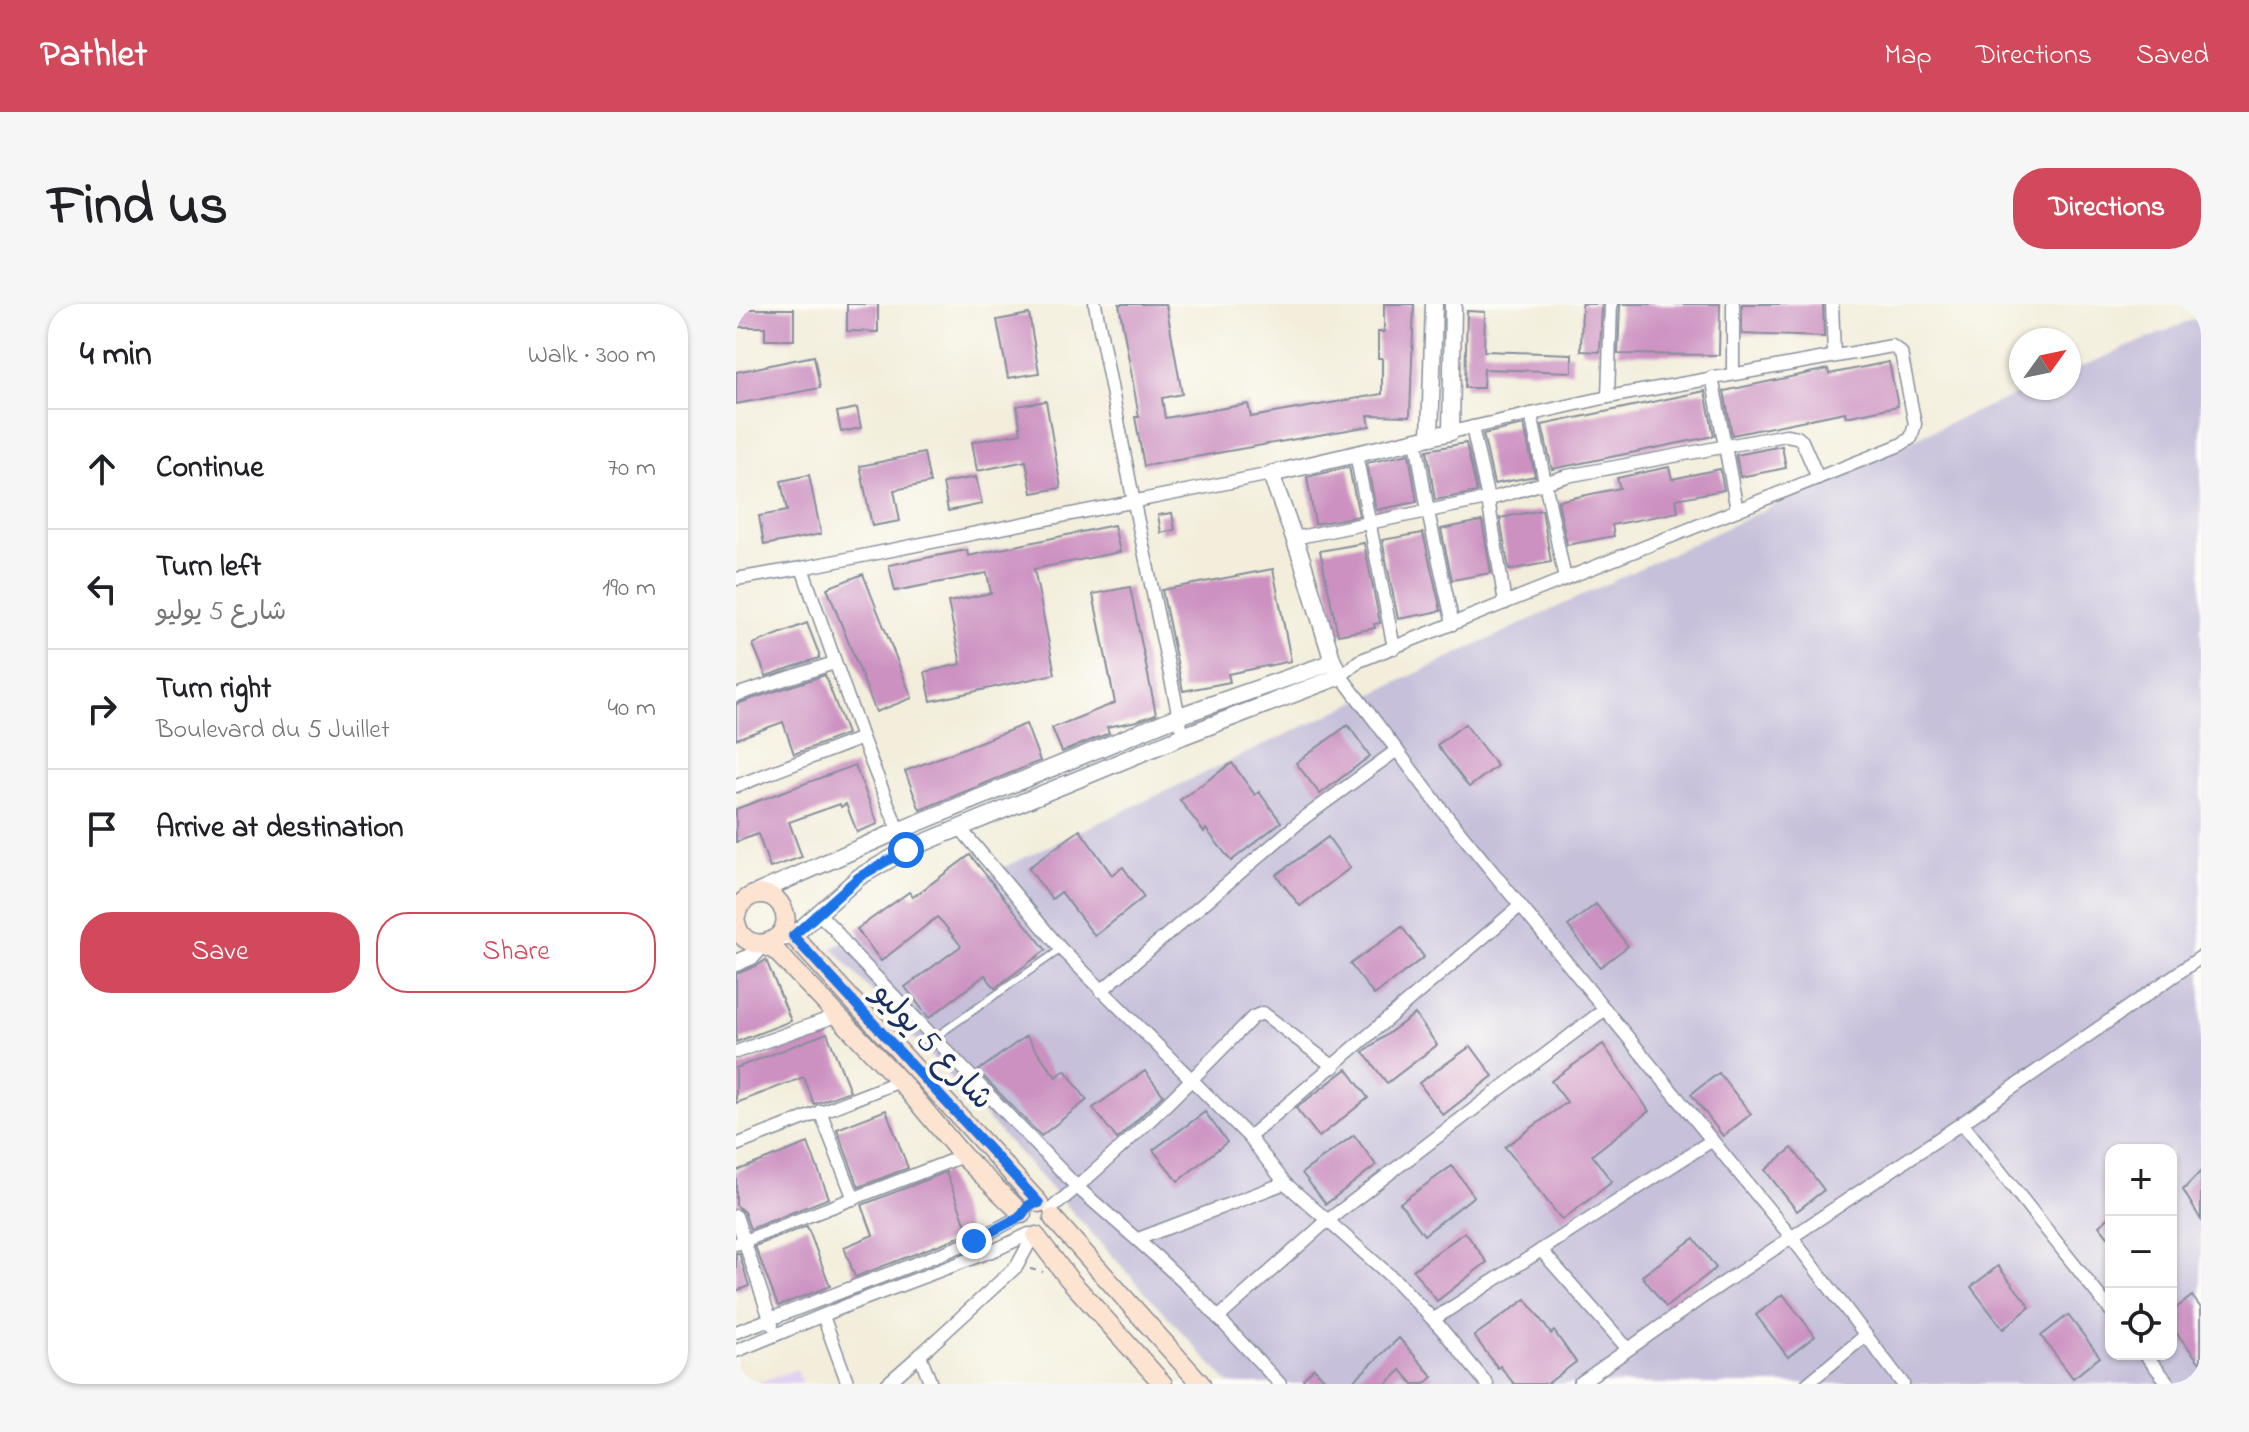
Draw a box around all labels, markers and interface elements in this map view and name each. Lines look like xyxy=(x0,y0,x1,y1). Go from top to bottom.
text: Pathlet xyxy=(40,28,147,84)
text: Map xyxy=(1884,36,1932,77)
text: Directions xyxy=(1976,36,2092,77)
text: Saved xyxy=(2136,36,2209,77)
text: Find us xyxy=(48,168,228,249)
button: Directions xyxy=(2013,168,2201,249)
north arrow xyxy=(2009,328,2081,400)
text: 4 min xyxy=(80,331,152,381)
text: Walk · 300 m xyxy=(528,337,656,375)
icon: ahead xyxy=(80,447,124,491)
text: Continue xyxy=(156,447,264,491)
text: 70 m xyxy=(607,450,656,488)
text: Turn left xyxy=(156,546,261,590)
icon: left xyxy=(80,567,124,611)
text: 190 m xyxy=(602,570,656,608)
text: شارع 5 يوليو xyxy=(156,594,286,632)
text: Turn right xyxy=(156,668,271,712)
icon: right xyxy=(80,687,124,731)
text: 40 m xyxy=(607,690,656,728)
text: Boulevard du 5 Juillet xyxy=(156,712,390,750)
icon: arrive xyxy=(80,807,124,851)
text: Arrive at destination xyxy=(156,807,404,851)
route start xyxy=(888,832,924,868)
button: Save xyxy=(80,912,360,993)
button: Share xyxy=(376,912,656,993)
street label: شارع 5 يوليو xyxy=(858,971,1003,1122)
map controls xyxy=(2105,1144,2177,1360)
button: + xyxy=(2105,1144,2177,1216)
button: − xyxy=(2105,1216,2177,1288)
route end xyxy=(956,1223,992,1259)
button: locate xyxy=(2105,1288,2177,1360)

